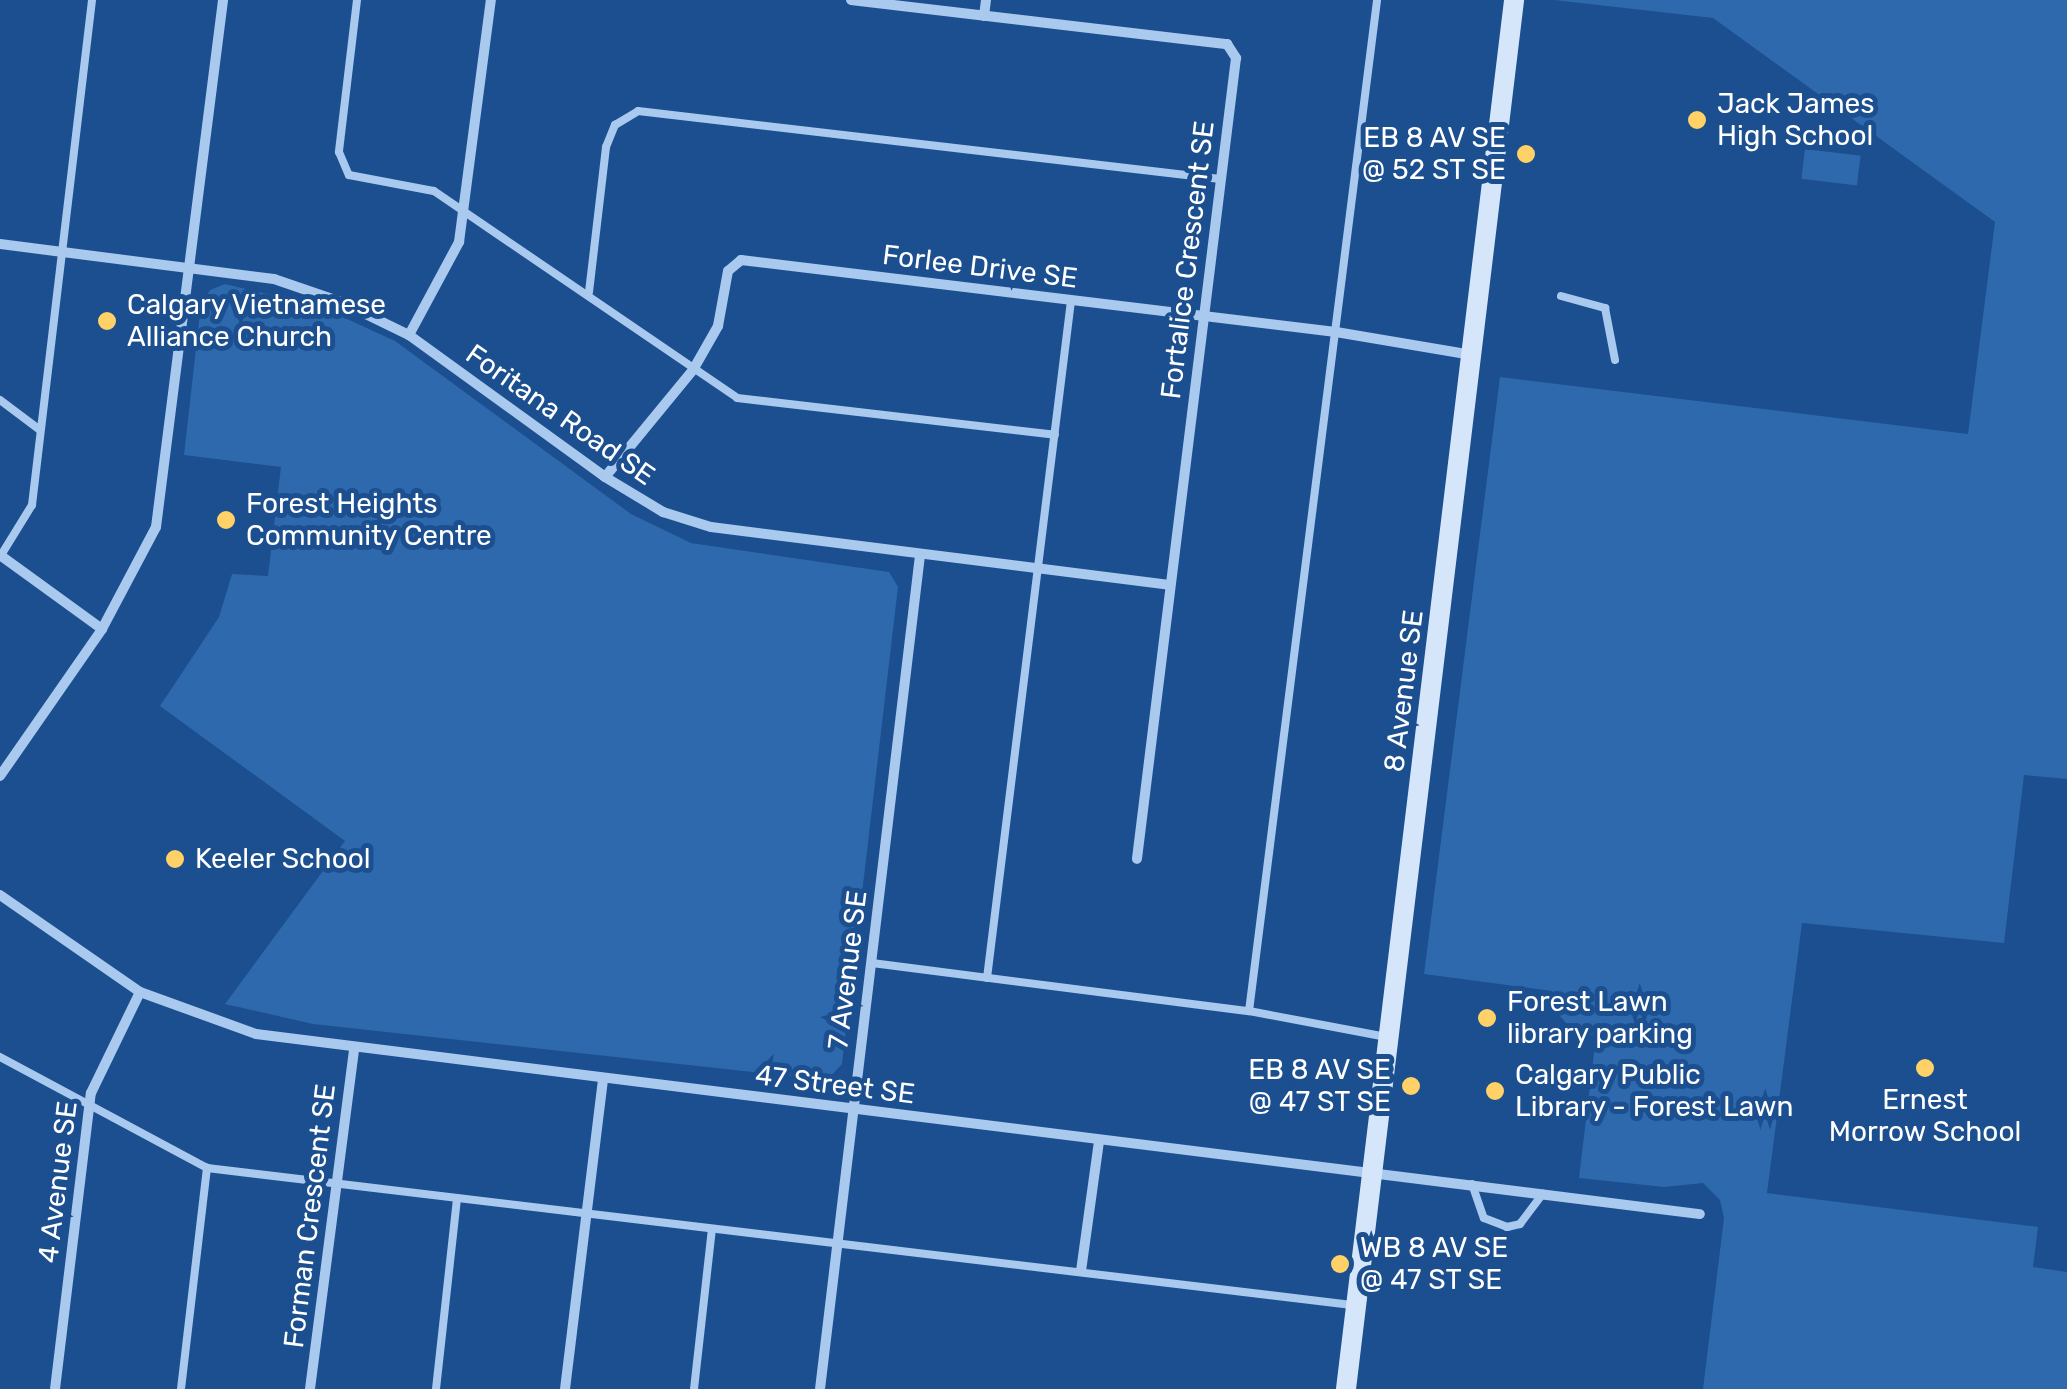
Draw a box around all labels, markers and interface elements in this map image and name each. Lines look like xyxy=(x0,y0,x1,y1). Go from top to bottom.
place label: Jack James High School xyxy=(1717,87,1875,153)
marker: Jack James High School xyxy=(1686,109,1708,131)
street label: Fortalice Crescent SE xyxy=(1154,119,1222,401)
place label: EB 8 AV SE @ 52 ST SE xyxy=(1361,121,1506,187)
marker: EB 8 AV SE @ 52 ST SE xyxy=(1515,143,1537,165)
street label: Forlee Drive SE xyxy=(880,238,1080,296)
place label: Calgary Vietnamese Alliance Church xyxy=(127,288,388,354)
marker: Calgary Vietnamese Alliance Church xyxy=(96,310,118,332)
street label: Foritana Road SE xyxy=(459,337,661,493)
place label: Forest Heights Community Centre xyxy=(246,487,492,553)
marker: Forest Heights Community Centre xyxy=(215,509,237,531)
street label: 8 Avenue SE xyxy=(1377,608,1431,774)
place label: Keeler School xyxy=(195,842,371,876)
marker: Keeler School xyxy=(164,848,186,870)
street label: 7 Avenue SE xyxy=(822,888,874,1052)
place label: Forest Lawn library parking xyxy=(1507,985,1694,1051)
marker: Forest Lawn library parking xyxy=(1476,1007,1498,1029)
place label: EB 8 AV SE @ 47 ST SE xyxy=(1247,1053,1391,1119)
marker: Ernest Morrow School xyxy=(1914,1057,1936,1079)
place label: Calgary Public Library - Forest Lawn xyxy=(1515,1058,1794,1124)
street label: 47 Street SE xyxy=(753,1059,917,1111)
marker: EB 8 AV SE @ 47 ST SE xyxy=(1400,1075,1422,1097)
marker: Calgary Public Library - Forest Lawn xyxy=(1484,1080,1506,1102)
street label: Forman Crescent SE xyxy=(277,1082,343,1350)
place label: Ernest Morrow School xyxy=(1828,1083,2022,1149)
street label: 4 Avenue SE xyxy=(31,1099,85,1265)
place label: WB 8 AV SE @ 47 ST SE xyxy=(1360,1231,1510,1297)
marker: WB 8 AV SE @ 47 ST SE xyxy=(1329,1253,1351,1275)

